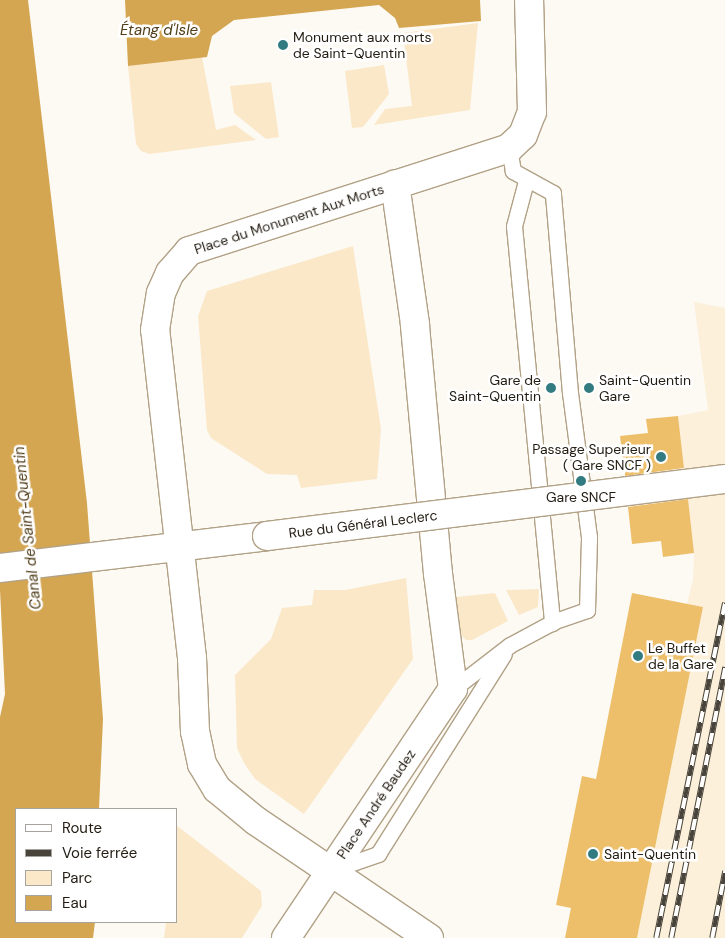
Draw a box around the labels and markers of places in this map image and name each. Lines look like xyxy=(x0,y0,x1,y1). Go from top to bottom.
place label: Monument aux morts de Saint-Quentin xyxy=(293,29,432,62)
marker: Monument aux morts de Saint-Quentin xyxy=(277,39,289,51)
place label: Gare de Saint-Quentin xyxy=(449,372,541,404)
place label: Saint-Quentin Gare xyxy=(599,372,691,404)
marker: Gare de Saint-Quentin xyxy=(545,382,557,394)
marker: Saint-Quentin Gare xyxy=(583,382,595,394)
place label: Passage Superieur ( Gare SNCF ) xyxy=(532,441,651,474)
marker: Passage Superieur ( Gare SNCF ) xyxy=(655,451,667,463)
marker: Gare SNCF xyxy=(575,475,587,487)
place label: Gare SNCF xyxy=(546,489,616,505)
place label: Le Buffet de la Gare xyxy=(648,640,714,672)
marker: Le Buffet de la Gare xyxy=(632,650,644,662)
place label: Saint-Quentin xyxy=(604,846,696,862)
marker: Saint-Quentin xyxy=(586,847,600,861)

